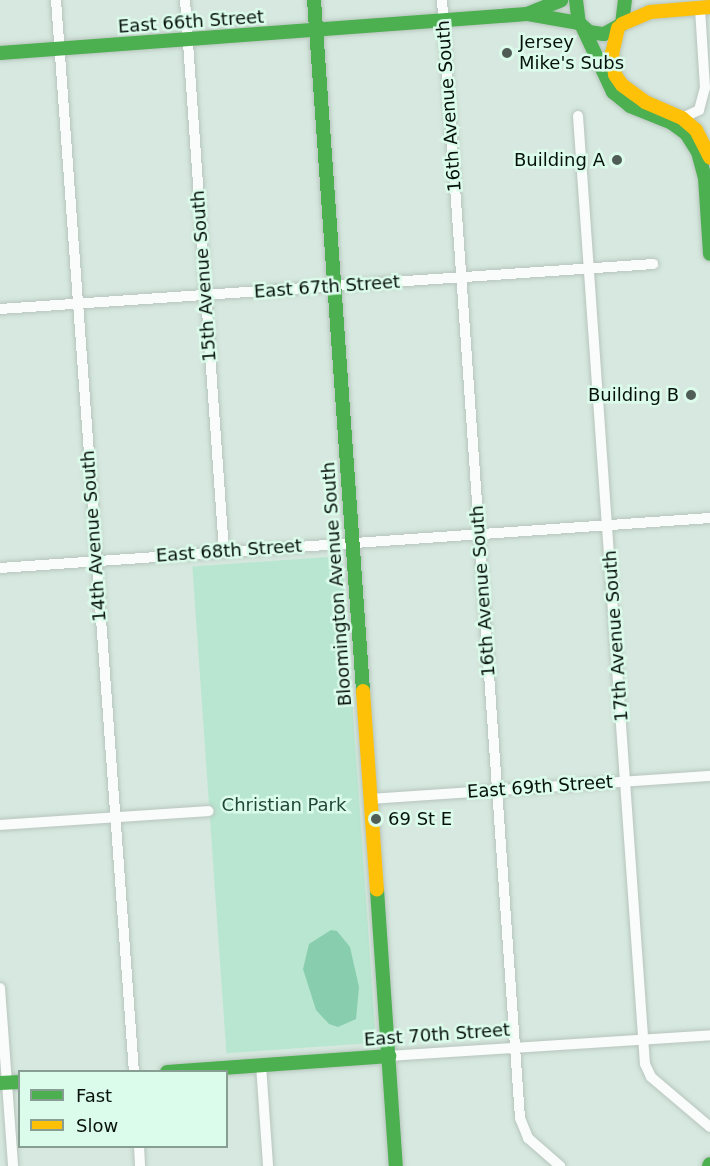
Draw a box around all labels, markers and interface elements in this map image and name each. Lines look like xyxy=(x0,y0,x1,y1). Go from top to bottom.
street label: East 66th Street xyxy=(117,6,265,38)
street label: 16th Avenue South xyxy=(432,19,466,193)
place label: Jersey Mike's Subs xyxy=(519,32,624,74)
marker: Jersey Mike's Subs xyxy=(500,46,514,60)
place label: Building A xyxy=(514,149,605,171)
marker: Building A xyxy=(610,153,624,167)
street label: 15th Avenue South xyxy=(187,189,221,363)
street label: East 67th Street xyxy=(253,271,401,303)
place label: Building B xyxy=(588,384,679,406)
marker: Building B xyxy=(684,388,698,402)
street label: 14th Avenue South xyxy=(77,449,111,623)
street label: Bloomington Avenue South xyxy=(318,461,356,707)
street label: 16th Avenue South xyxy=(466,504,500,678)
street label: East 68th Street xyxy=(155,535,303,567)
street label: 17th Avenue South xyxy=(599,549,633,723)
street label: East 69th Street xyxy=(466,771,614,803)
park label: Christian Park xyxy=(222,794,346,816)
place label: 69 St E xyxy=(388,808,452,830)
marker: 69 St E xyxy=(369,812,383,826)
street label: East 70th Street xyxy=(363,1019,511,1051)
legend xyxy=(18,1070,228,1148)
text: Fast xyxy=(76,1085,112,1106)
text: Slow xyxy=(76,1115,118,1136)

